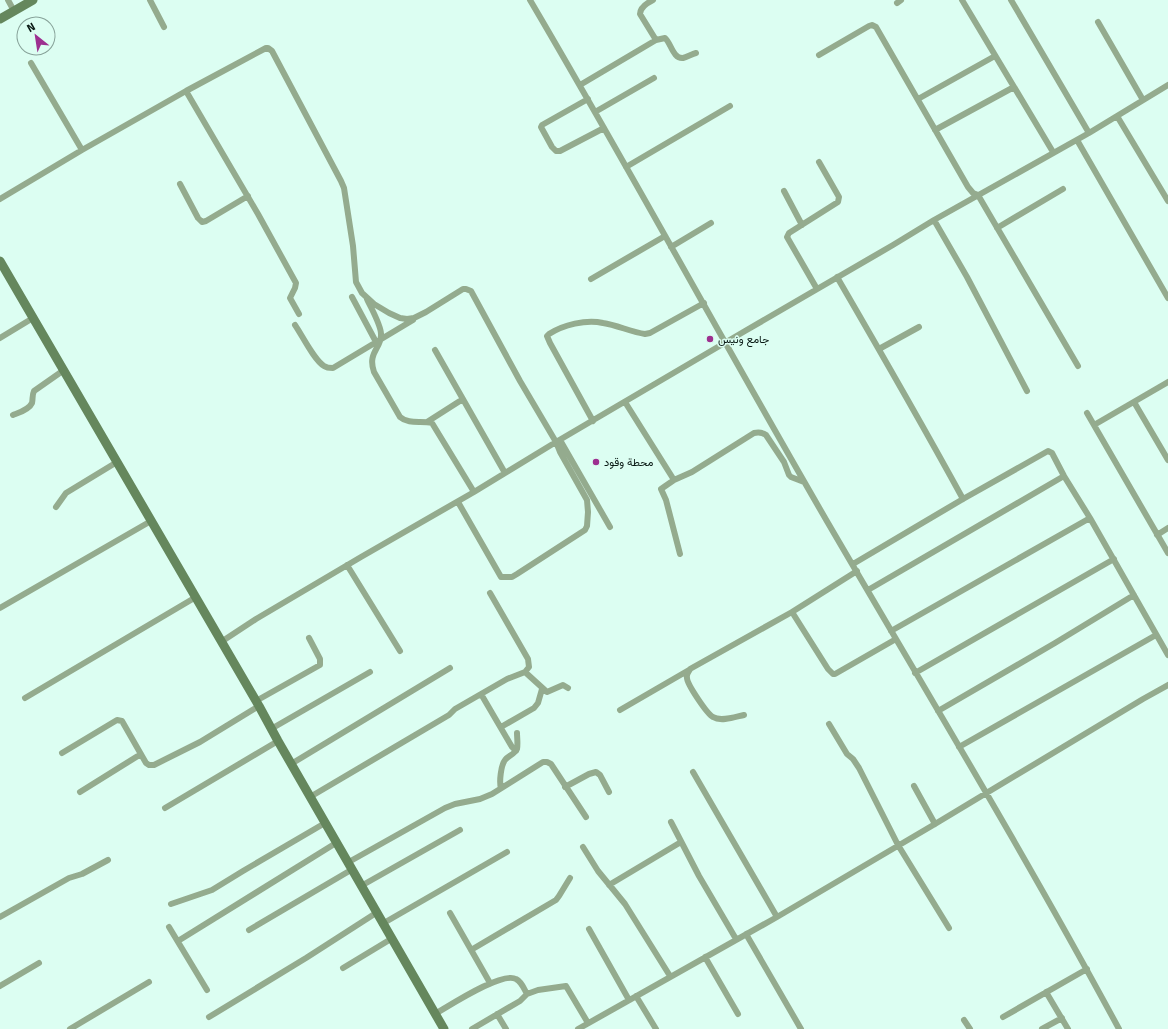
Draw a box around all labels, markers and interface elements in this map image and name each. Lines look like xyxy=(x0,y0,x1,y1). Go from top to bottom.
north arrow xyxy=(16,16,56,56)
text: N xyxy=(25,20,38,35)
place label: جامع ونيس xyxy=(718,333,769,347)
marker: جامع ونيس xyxy=(705,334,715,344)
place label: محطة وقود xyxy=(604,456,654,469)
marker: محطة وقود xyxy=(591,457,601,467)

